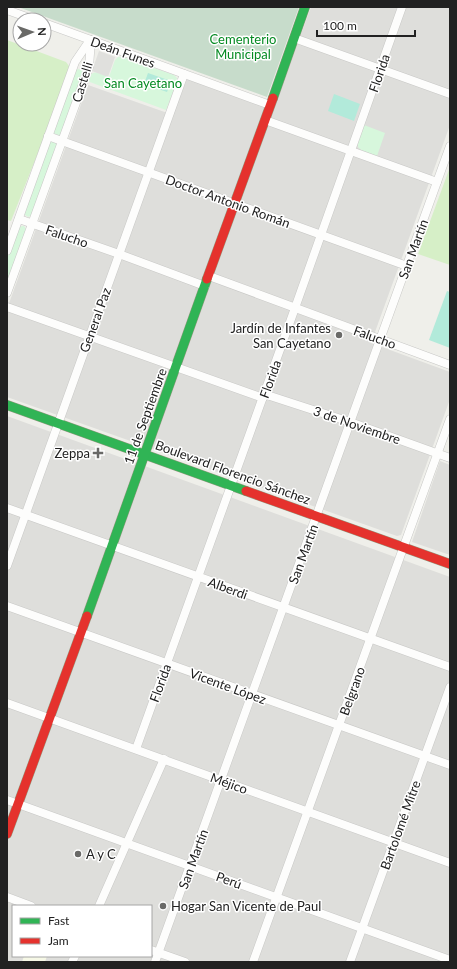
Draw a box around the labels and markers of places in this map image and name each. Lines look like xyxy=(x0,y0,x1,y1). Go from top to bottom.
place label: Jardín de Infantes San Cayetano xyxy=(230,320,331,351)
marker: Jardín de Infantes San Cayetano xyxy=(334,330,344,340)
place label: Zeppa xyxy=(55,445,90,461)
marker: Zeppa xyxy=(93,448,103,458)
place label: A y C xyxy=(86,846,116,862)
marker: A y C xyxy=(73,849,83,859)
place label: Hogar San Vicente de Paul xyxy=(171,898,321,914)
marker: Hogar San Vicente de Paul xyxy=(158,901,168,911)

